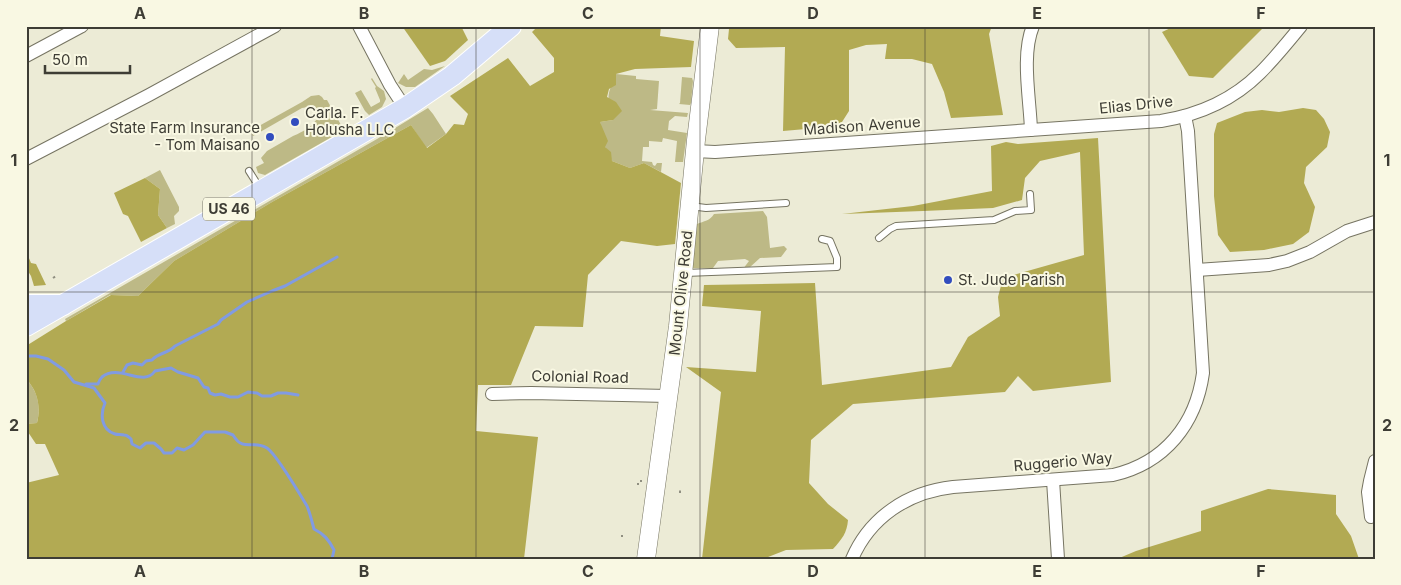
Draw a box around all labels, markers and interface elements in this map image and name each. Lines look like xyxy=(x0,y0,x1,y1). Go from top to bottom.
text: A xyxy=(134,3,146,23)
text: B xyxy=(359,3,369,23)
text: C xyxy=(582,3,594,23)
text: D xyxy=(807,3,819,23)
text: E xyxy=(1032,3,1042,23)
text: F xyxy=(1256,3,1266,23)
scale bar xyxy=(45,42,130,74)
text: 50 m xyxy=(52,50,88,69)
street label: Elias Drive xyxy=(1098,91,1174,118)
place label: Carla. F. Holusha LLC xyxy=(305,103,395,139)
street label: Madison Avenue xyxy=(803,112,921,139)
marker: Carla. F. Holusha LLC xyxy=(289,116,301,128)
place label: State Farm Insurance - Tom Maisano xyxy=(109,118,260,154)
marker: State Farm Insurance - Tom Maisano xyxy=(264,131,276,143)
text: 1 xyxy=(11,150,17,170)
text: 1 xyxy=(1384,150,1390,170)
road number: US 46 xyxy=(203,198,255,220)
street label: Mount Olive Road xyxy=(664,230,697,356)
place label: St. Jude Parish xyxy=(958,270,1065,289)
marker: St. Jude Parish xyxy=(942,274,954,286)
street label: Colonial Road xyxy=(531,366,629,387)
text: 2 xyxy=(9,415,19,435)
text: 2 xyxy=(1382,415,1392,435)
street label: Ruggerio Way xyxy=(1013,448,1114,475)
text: A xyxy=(134,561,146,581)
text: B xyxy=(359,561,369,581)
text: C xyxy=(582,561,594,581)
text: D xyxy=(807,561,819,581)
text: E xyxy=(1032,561,1042,581)
text: F xyxy=(1256,561,1266,581)

